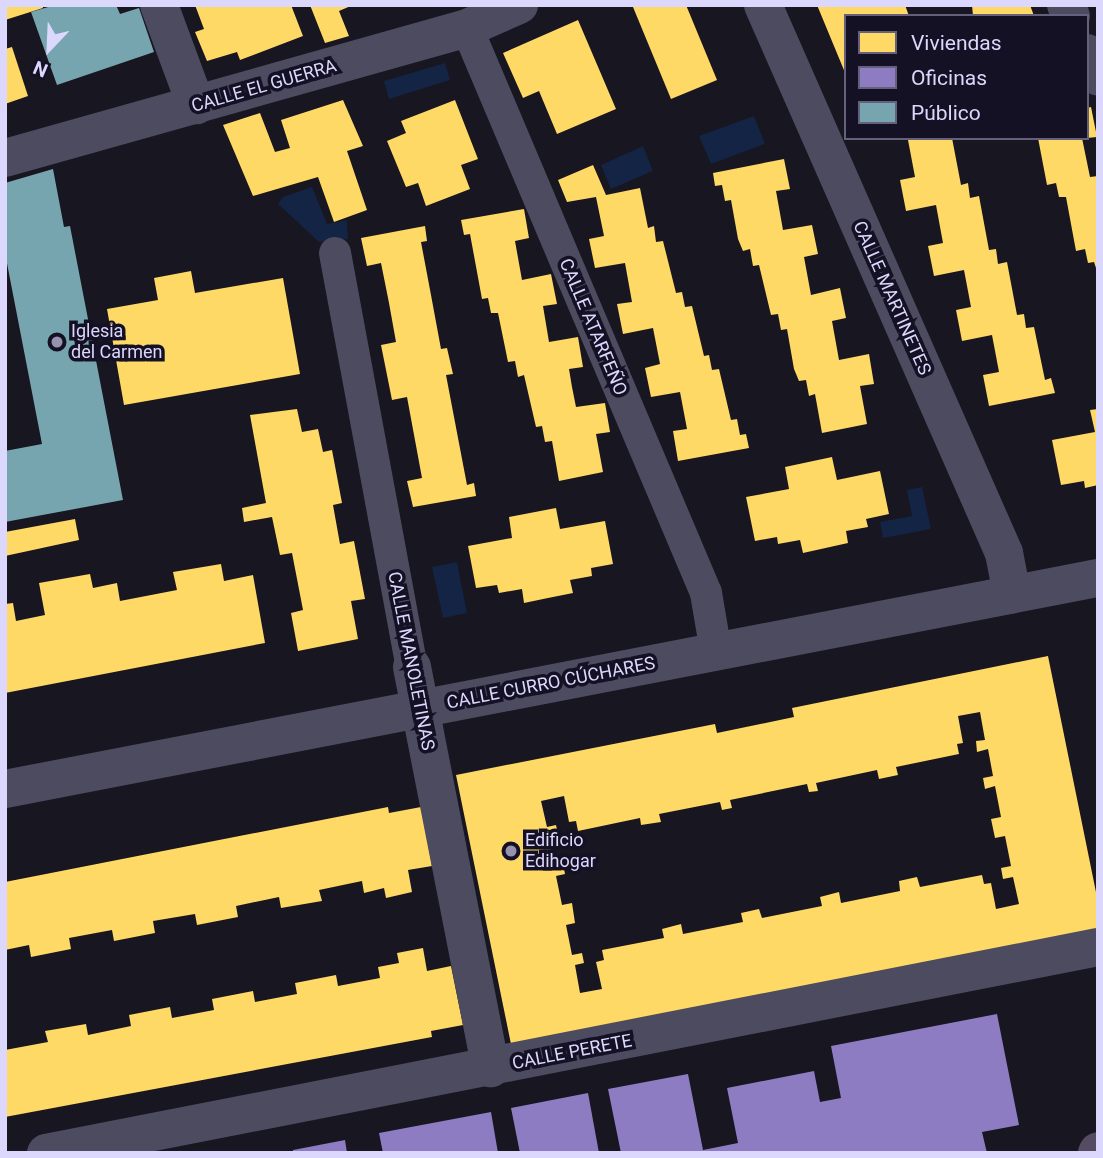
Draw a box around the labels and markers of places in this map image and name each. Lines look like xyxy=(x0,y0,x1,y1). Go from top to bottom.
place label: Iglesia del Carmen xyxy=(71,321,162,364)
marker: Iglesia del Carmen xyxy=(49,334,65,350)
place label: Edificio Edihogar xyxy=(525,830,596,872)
marker: Edificio Edihogar xyxy=(503,843,519,859)

